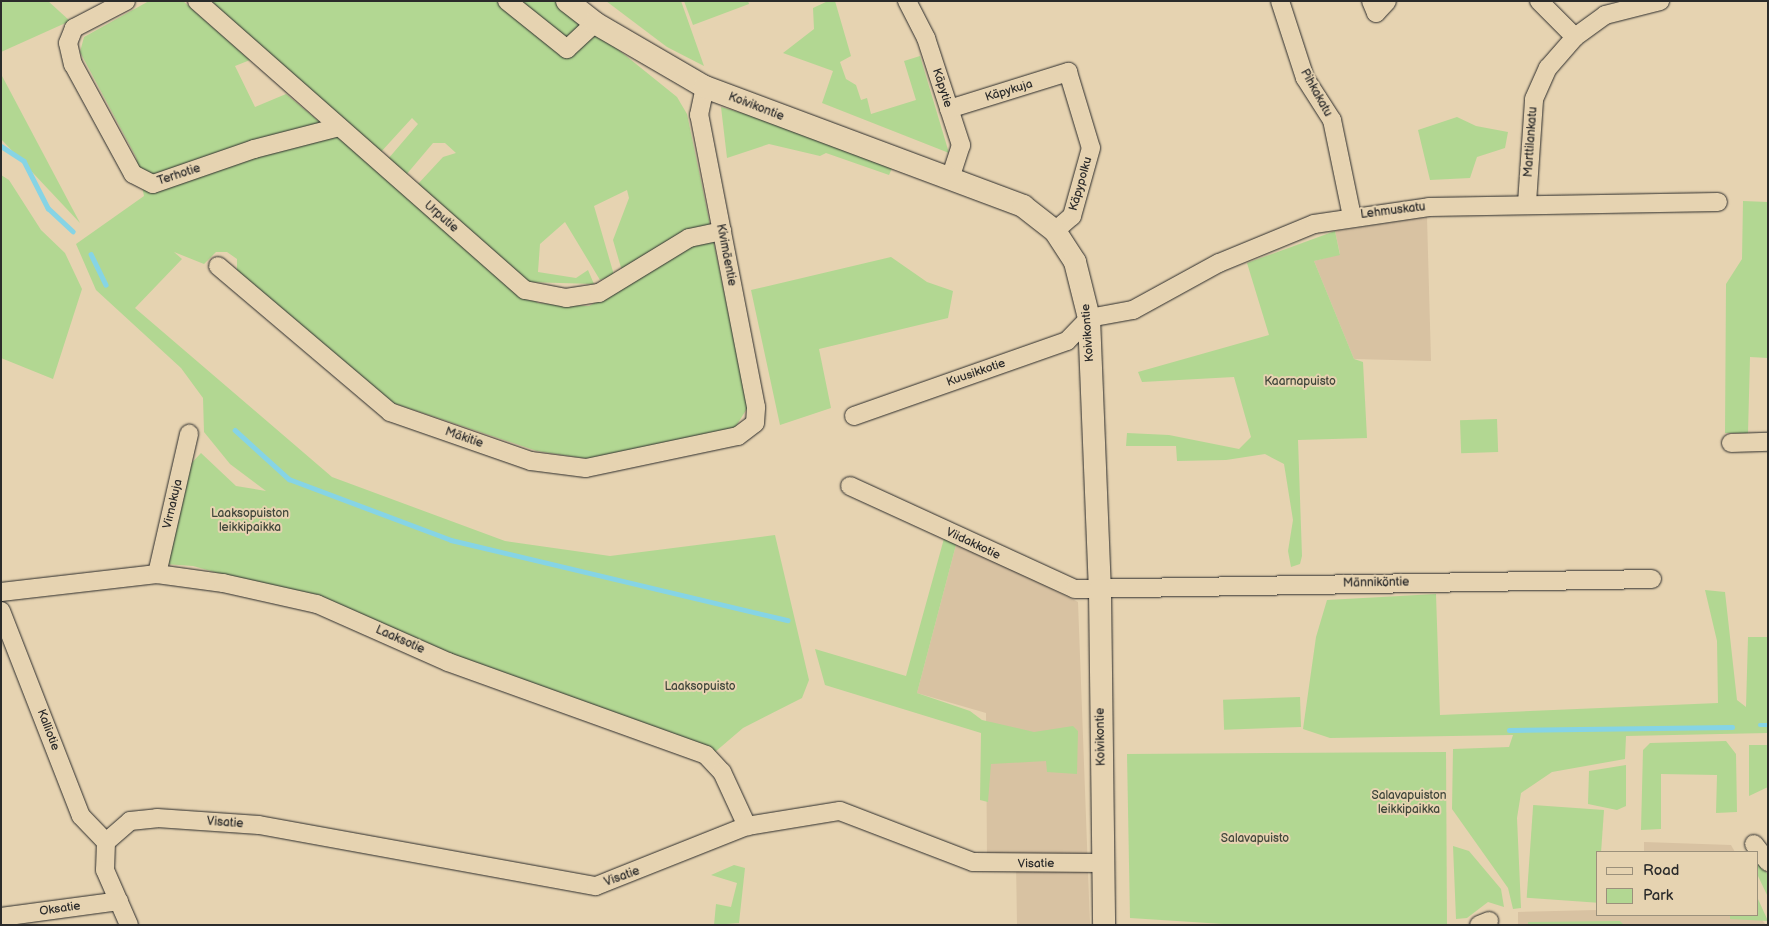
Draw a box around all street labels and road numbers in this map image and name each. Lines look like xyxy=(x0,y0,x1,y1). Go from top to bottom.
street label: Käpytie xyxy=(929,67,955,109)
street label: Pihkakatu xyxy=(1297,67,1335,119)
street label: Käpykuja xyxy=(984,77,1034,105)
street label: Koivikontie xyxy=(726,90,786,124)
street label: Marttilankatu xyxy=(1521,106,1541,178)
street label: Käpypolku xyxy=(1066,155,1096,213)
street label: Terhotie xyxy=(156,161,202,189)
street label: Urputie xyxy=(421,198,461,236)
street label: Lehmuskatu xyxy=(1360,200,1426,222)
street label: Kivimäentie xyxy=(713,223,739,287)
street label: Koivikontie xyxy=(1079,303,1097,363)
street label: Kuusikkotie xyxy=(945,356,1007,390)
street label: Mäkitie xyxy=(443,425,485,451)
street label: Virnakuja xyxy=(160,478,186,530)
street label: Viidakkotie xyxy=(943,525,1003,563)
street label: Männiköntie xyxy=(1343,575,1409,591)
street label: Laaksotie xyxy=(373,623,427,657)
street label: Kalliotie xyxy=(34,707,62,753)
street label: Koivikontie xyxy=(1093,708,1109,766)
street label: Visatie xyxy=(206,815,244,831)
street label: Visatie xyxy=(1018,856,1054,872)
street label: Visatie xyxy=(602,864,642,890)
street label: Oksatie xyxy=(39,899,81,919)

